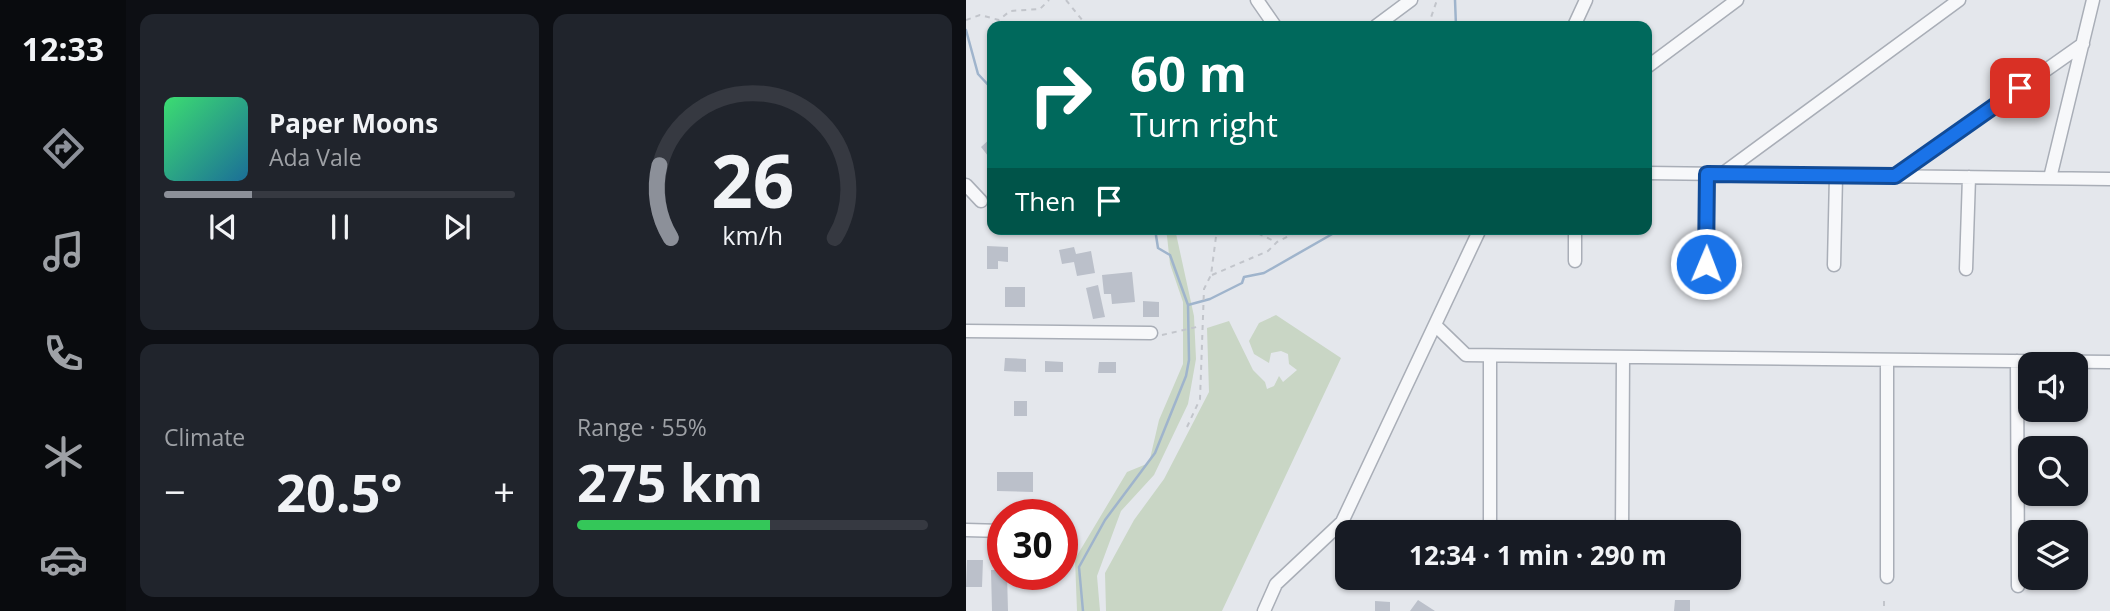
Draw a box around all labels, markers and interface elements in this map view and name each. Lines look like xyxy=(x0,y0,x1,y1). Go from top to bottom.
text: 12:33 xyxy=(22,27,104,70)
text: 60 m xyxy=(1130,40,1247,106)
icon: right xyxy=(1015,49,1106,140)
pin xyxy=(1990,58,2050,118)
icon: arrive xyxy=(2001,69,2039,107)
text: Turn right xyxy=(1130,103,1278,146)
text: Paper Moons xyxy=(269,105,438,141)
icon: directions xyxy=(39,124,88,173)
text: 26 xyxy=(711,130,794,229)
text: Ada Vale xyxy=(269,141,362,173)
icon: arrive xyxy=(1090,182,1128,220)
text: Then xyxy=(1015,183,1076,219)
icon: previous xyxy=(204,208,242,246)
icon: pause xyxy=(321,208,359,246)
icon: next xyxy=(438,208,476,246)
text: km/h xyxy=(722,218,783,252)
icon: music xyxy=(39,227,88,276)
position arrow xyxy=(1669,227,1743,301)
icon: phone xyxy=(39,329,88,378)
map controls xyxy=(2018,352,2088,590)
button: sound xyxy=(2018,352,2088,422)
text: Range · 55% xyxy=(577,411,707,443)
text: Climate xyxy=(164,421,245,453)
icon: climate xyxy=(39,432,88,481)
button: search xyxy=(2018,436,2088,506)
text: 275 km xyxy=(577,446,763,517)
text: 20.5° xyxy=(276,456,403,527)
text: − xyxy=(164,465,186,517)
text: + xyxy=(493,465,515,517)
speed limit sign: 30 xyxy=(987,499,1078,590)
button: layers xyxy=(2018,520,2088,590)
icon: car xyxy=(39,535,88,584)
text: 12:34 · 1 min · 290 m xyxy=(1409,537,1667,573)

